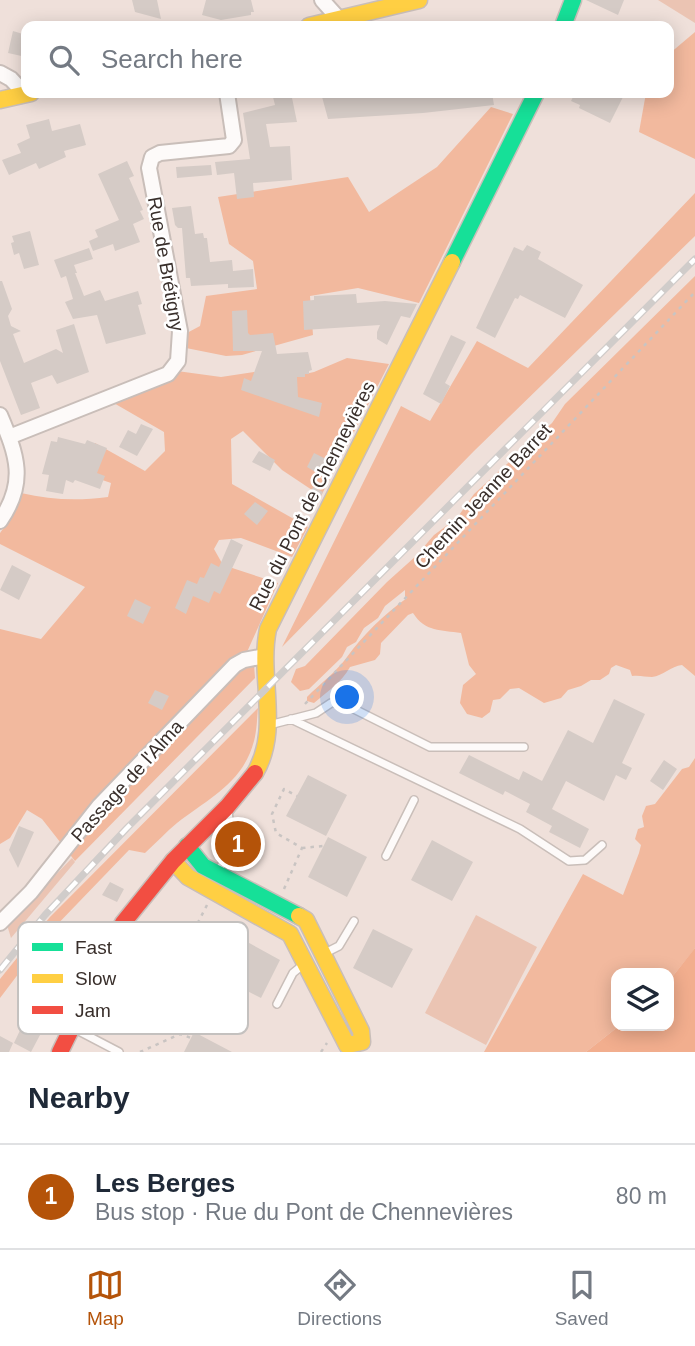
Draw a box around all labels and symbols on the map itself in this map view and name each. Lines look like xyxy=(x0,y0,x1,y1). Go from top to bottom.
street label: Rue de Brétigny xyxy=(144,195,188,333)
street label: Rue du Pont de Chennevières xyxy=(245,378,379,614)
street label: Chemin Jeanne Barret xyxy=(410,419,556,573)
your location xyxy=(330,680,364,714)
street label: Passage de l'Alma xyxy=(67,715,188,846)
pin: 1 xyxy=(215,818,261,870)
legend xyxy=(18,922,248,1034)
text: Fast xyxy=(75,937,113,958)
text: Slow xyxy=(75,968,116,989)
text: Jam xyxy=(75,1000,111,1021)

